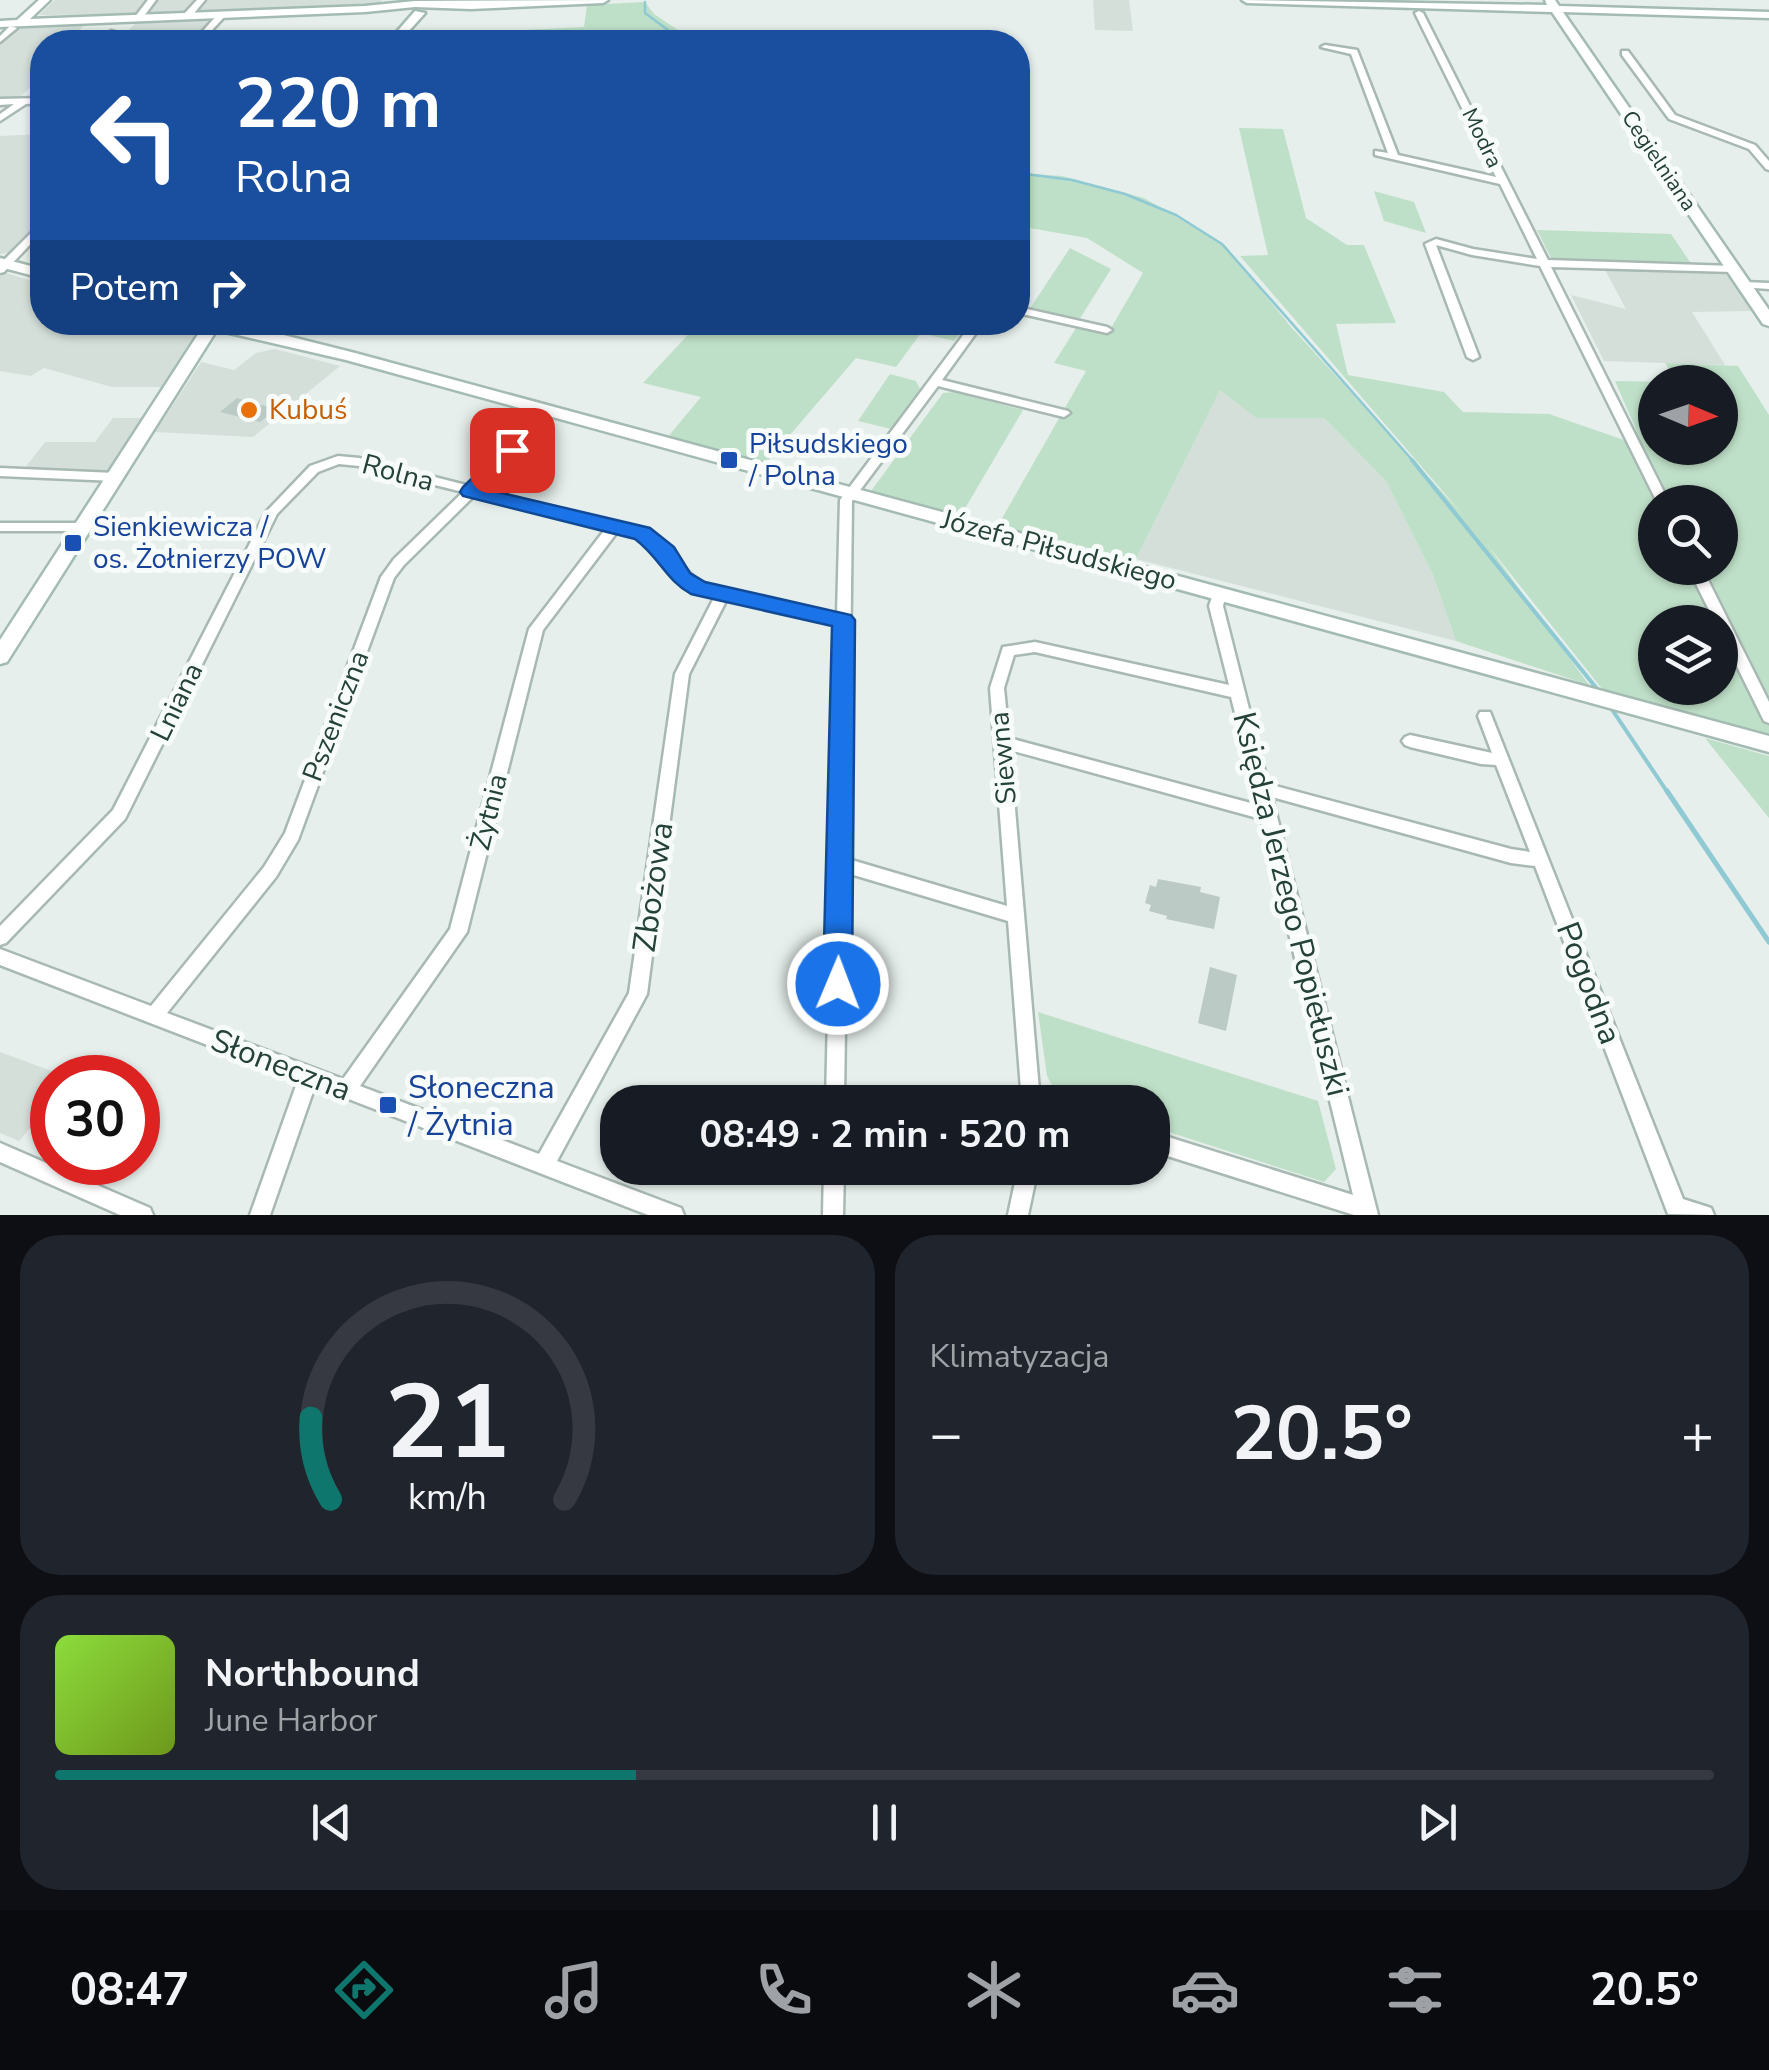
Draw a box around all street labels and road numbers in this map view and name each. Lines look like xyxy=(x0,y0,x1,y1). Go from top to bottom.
street label: Modra xyxy=(1455,103,1509,173)
street label: Cegielniana xyxy=(1614,105,1704,217)
street label: Rolna xyxy=(358,445,438,501)
street label: Józefa Piłsudskiego xyxy=(936,500,1181,600)
street label: Pszeniczna xyxy=(294,645,378,787)
street label: Lniana xyxy=(142,656,212,748)
street label: Księdza Jerzego Popiełuszki xyxy=(1222,707,1360,1101)
street label: Siewna xyxy=(980,710,1026,806)
street label: Żytnia xyxy=(461,770,517,854)
street label: Zbożowa xyxy=(623,819,683,955)
street label: Pogodna xyxy=(1546,916,1632,1050)
street label: Słoneczna xyxy=(205,1019,357,1111)

